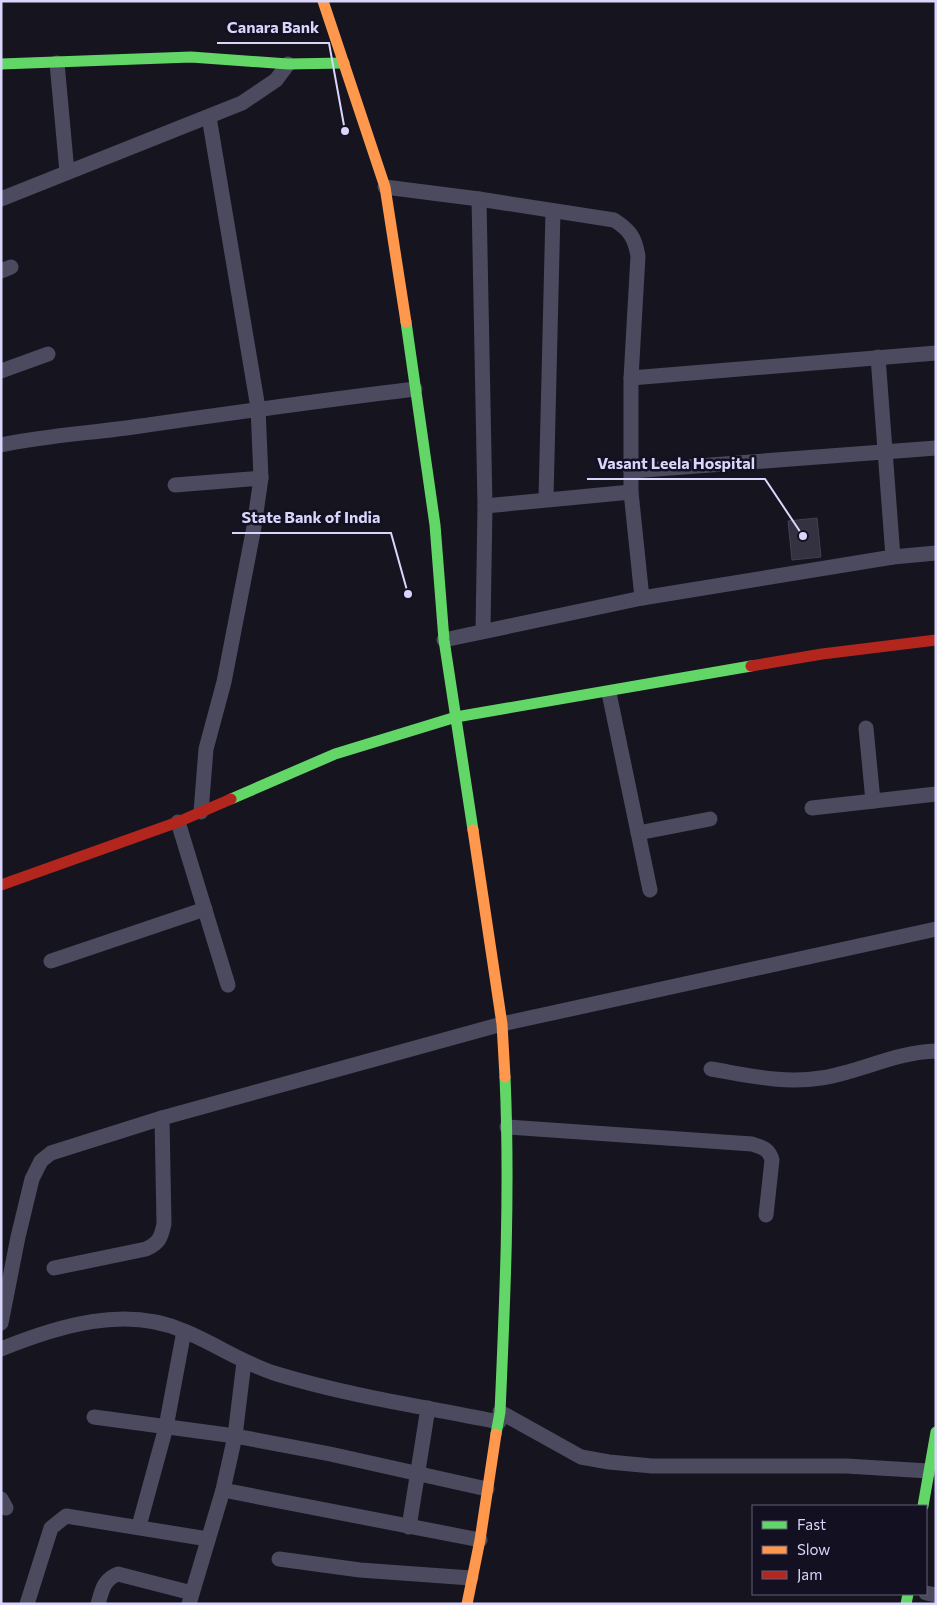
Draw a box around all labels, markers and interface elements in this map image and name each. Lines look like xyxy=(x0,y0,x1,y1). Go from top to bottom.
callout: Canara Bank xyxy=(217,12,329,43)
text: Canara Bank xyxy=(227,17,320,36)
callout: Vasant Leela Hospital xyxy=(587,448,765,479)
text: Vasant Leela Hospital xyxy=(597,453,755,472)
callout: State Bank of India xyxy=(232,502,391,533)
text: State Bank of India xyxy=(242,507,380,526)
legend xyxy=(752,1505,927,1595)
text: Fast xyxy=(797,1515,826,1533)
text: Slow xyxy=(797,1540,830,1558)
text: Jam xyxy=(797,1565,822,1583)

